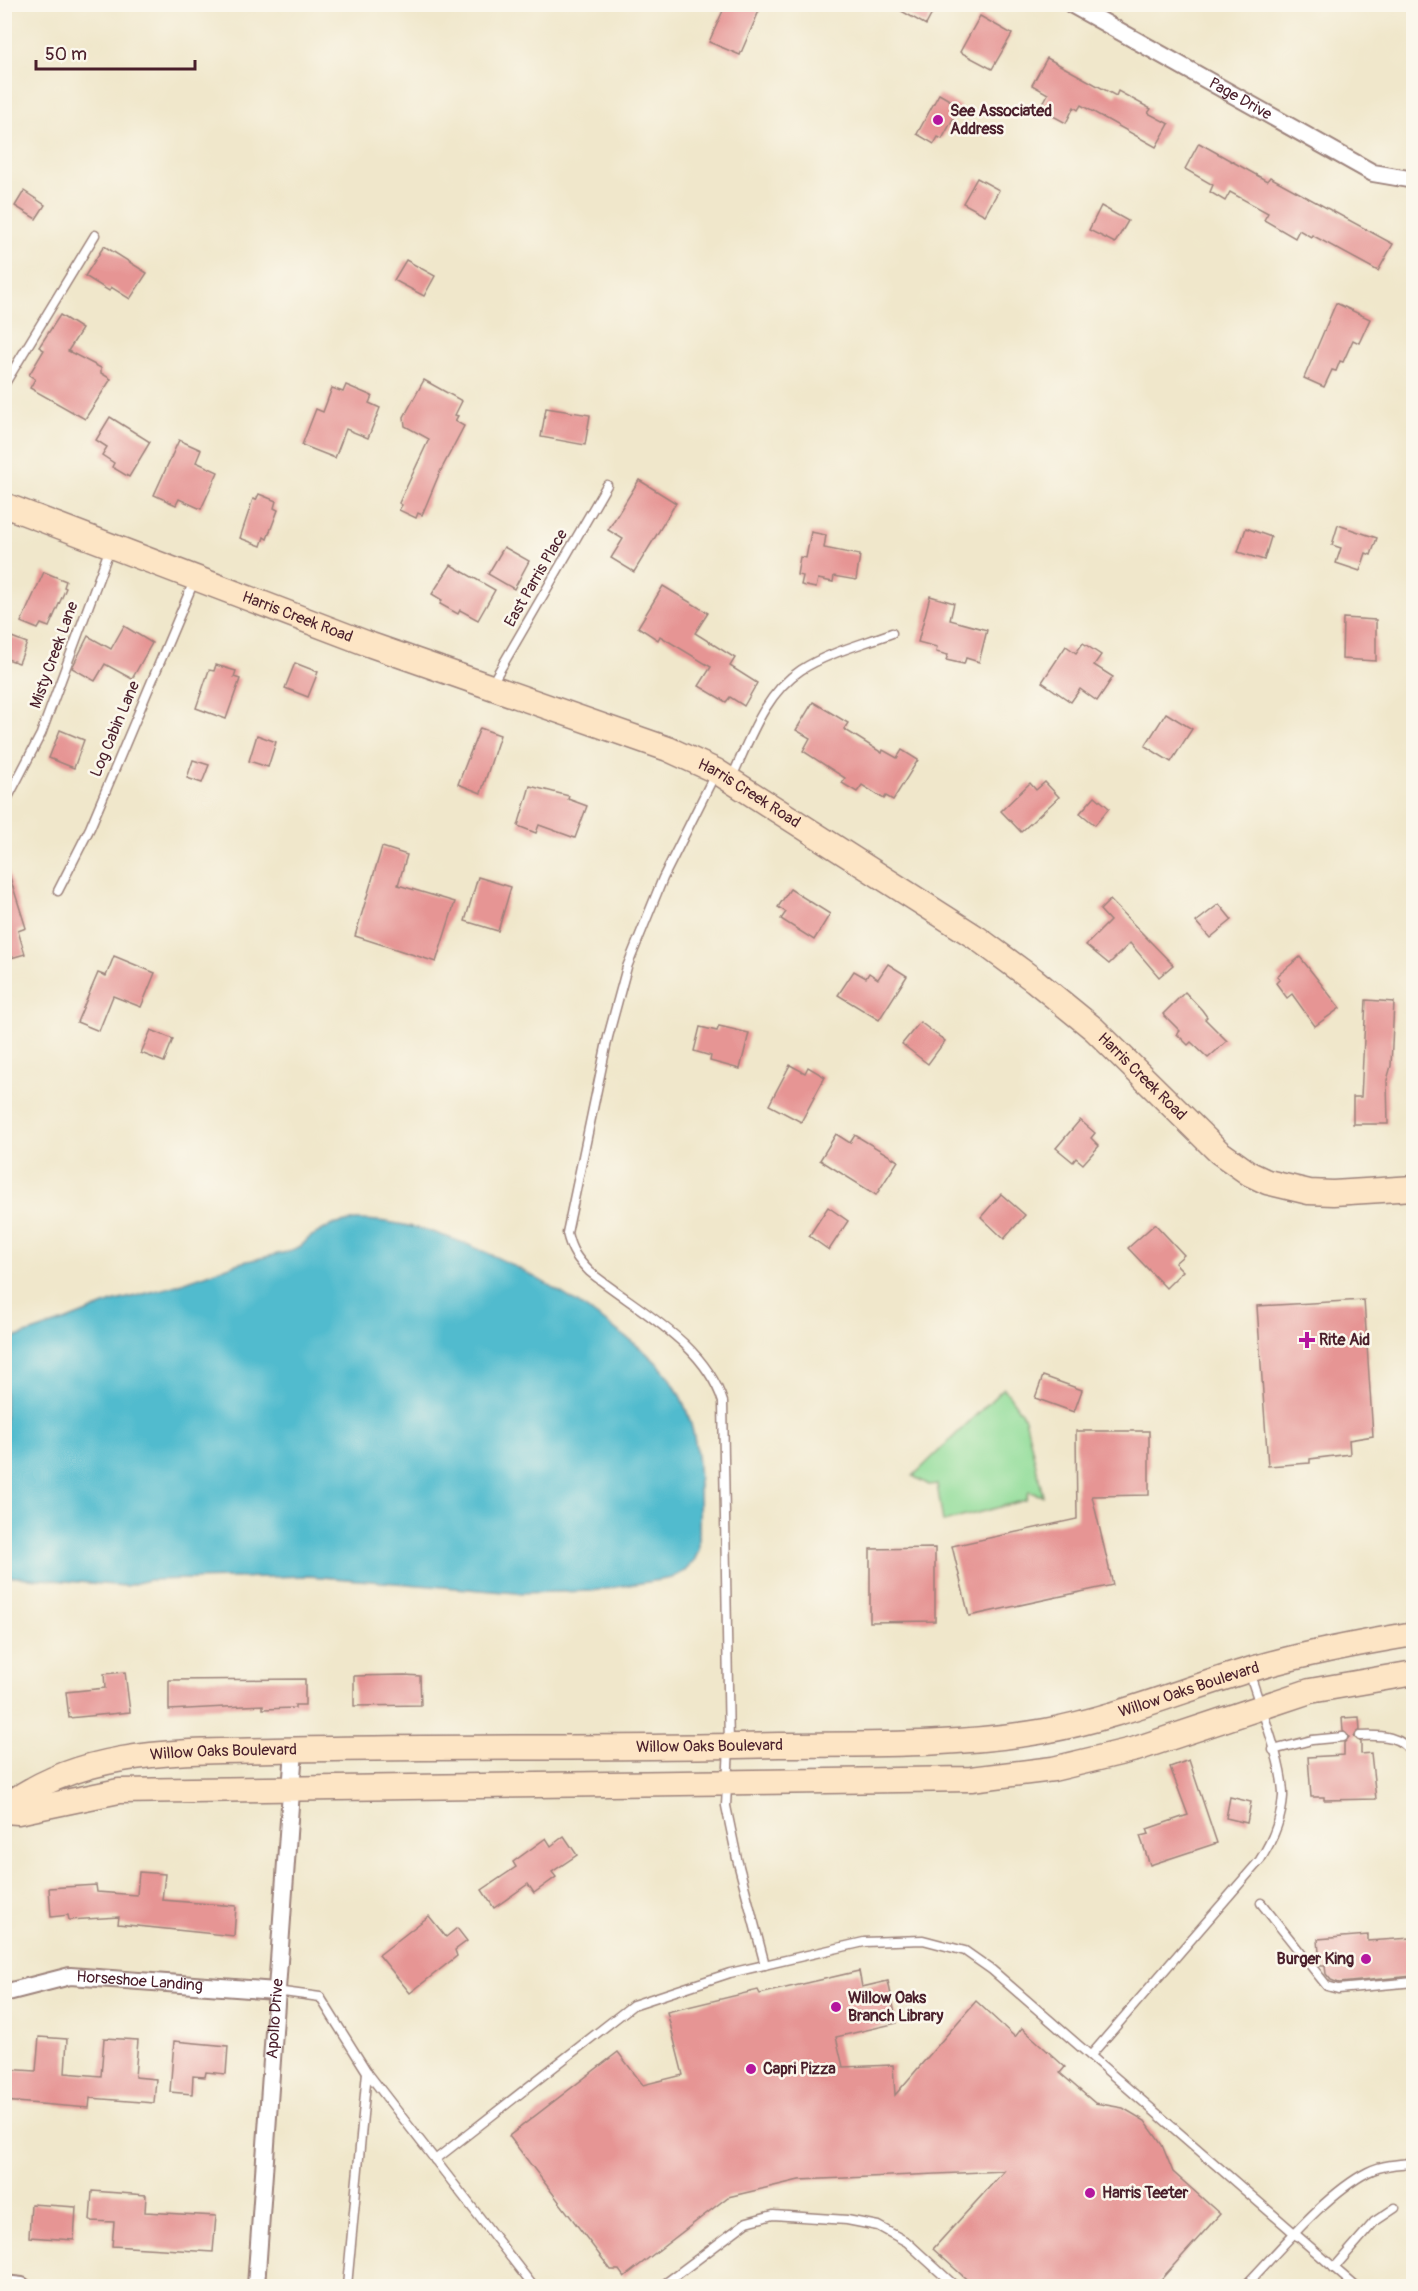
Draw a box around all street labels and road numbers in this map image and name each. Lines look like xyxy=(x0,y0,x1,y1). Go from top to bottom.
street label: Page Drive xyxy=(1205,73,1276,124)
street label: East Parris Place xyxy=(500,526,572,630)
street label: Harris Creek Road xyxy=(239,587,356,647)
street label: Misty Creek Lane xyxy=(25,599,83,711)
street label: Log Cabin Lane xyxy=(86,678,144,780)
street label: Harris Creek Road xyxy=(695,754,804,832)
street label: Harris Creek Road xyxy=(1093,1028,1191,1125)
street label: Willow Oaks Boulevard xyxy=(1116,1657,1262,1722)
street label: Willow Oaks Boulevard xyxy=(636,1735,783,1757)
street label: Willow Oaks Boulevard xyxy=(149,1739,297,1765)
street label: Horseshoe Landing xyxy=(76,1966,204,1996)
street label: Apollo Drive xyxy=(262,1978,288,2059)

